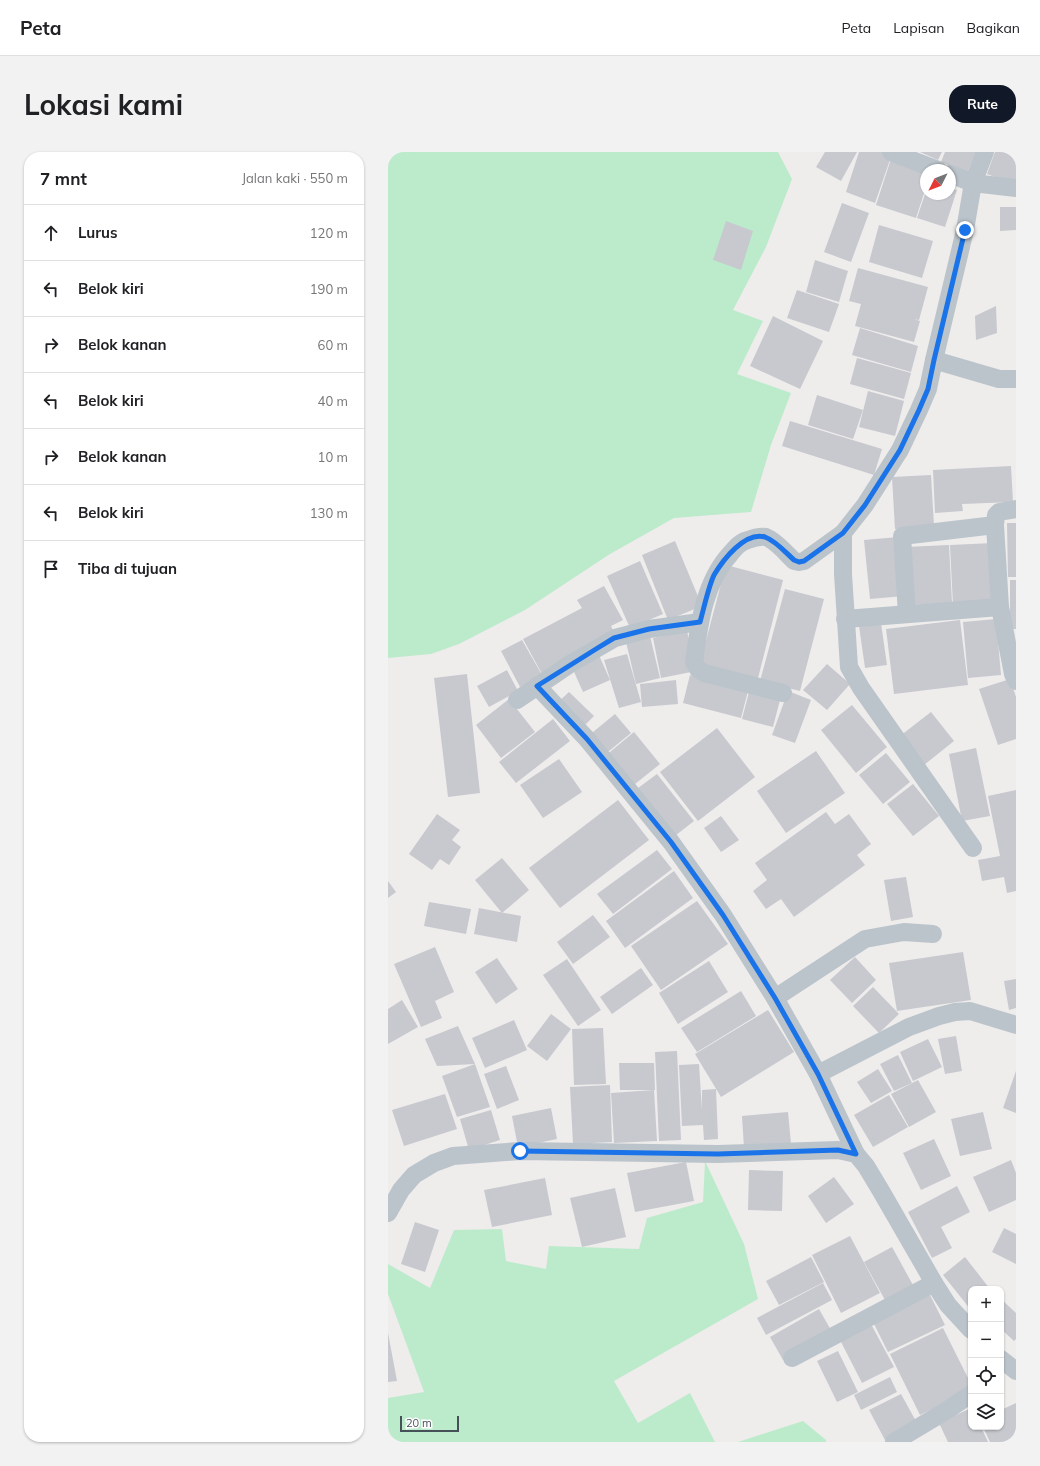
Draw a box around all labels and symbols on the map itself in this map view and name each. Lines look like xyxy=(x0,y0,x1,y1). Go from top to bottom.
north arrow xyxy=(920,164,956,200)
route end xyxy=(956,221,974,239)
route start xyxy=(511,1142,529,1160)
scale bar xyxy=(400,1414,459,1433)

